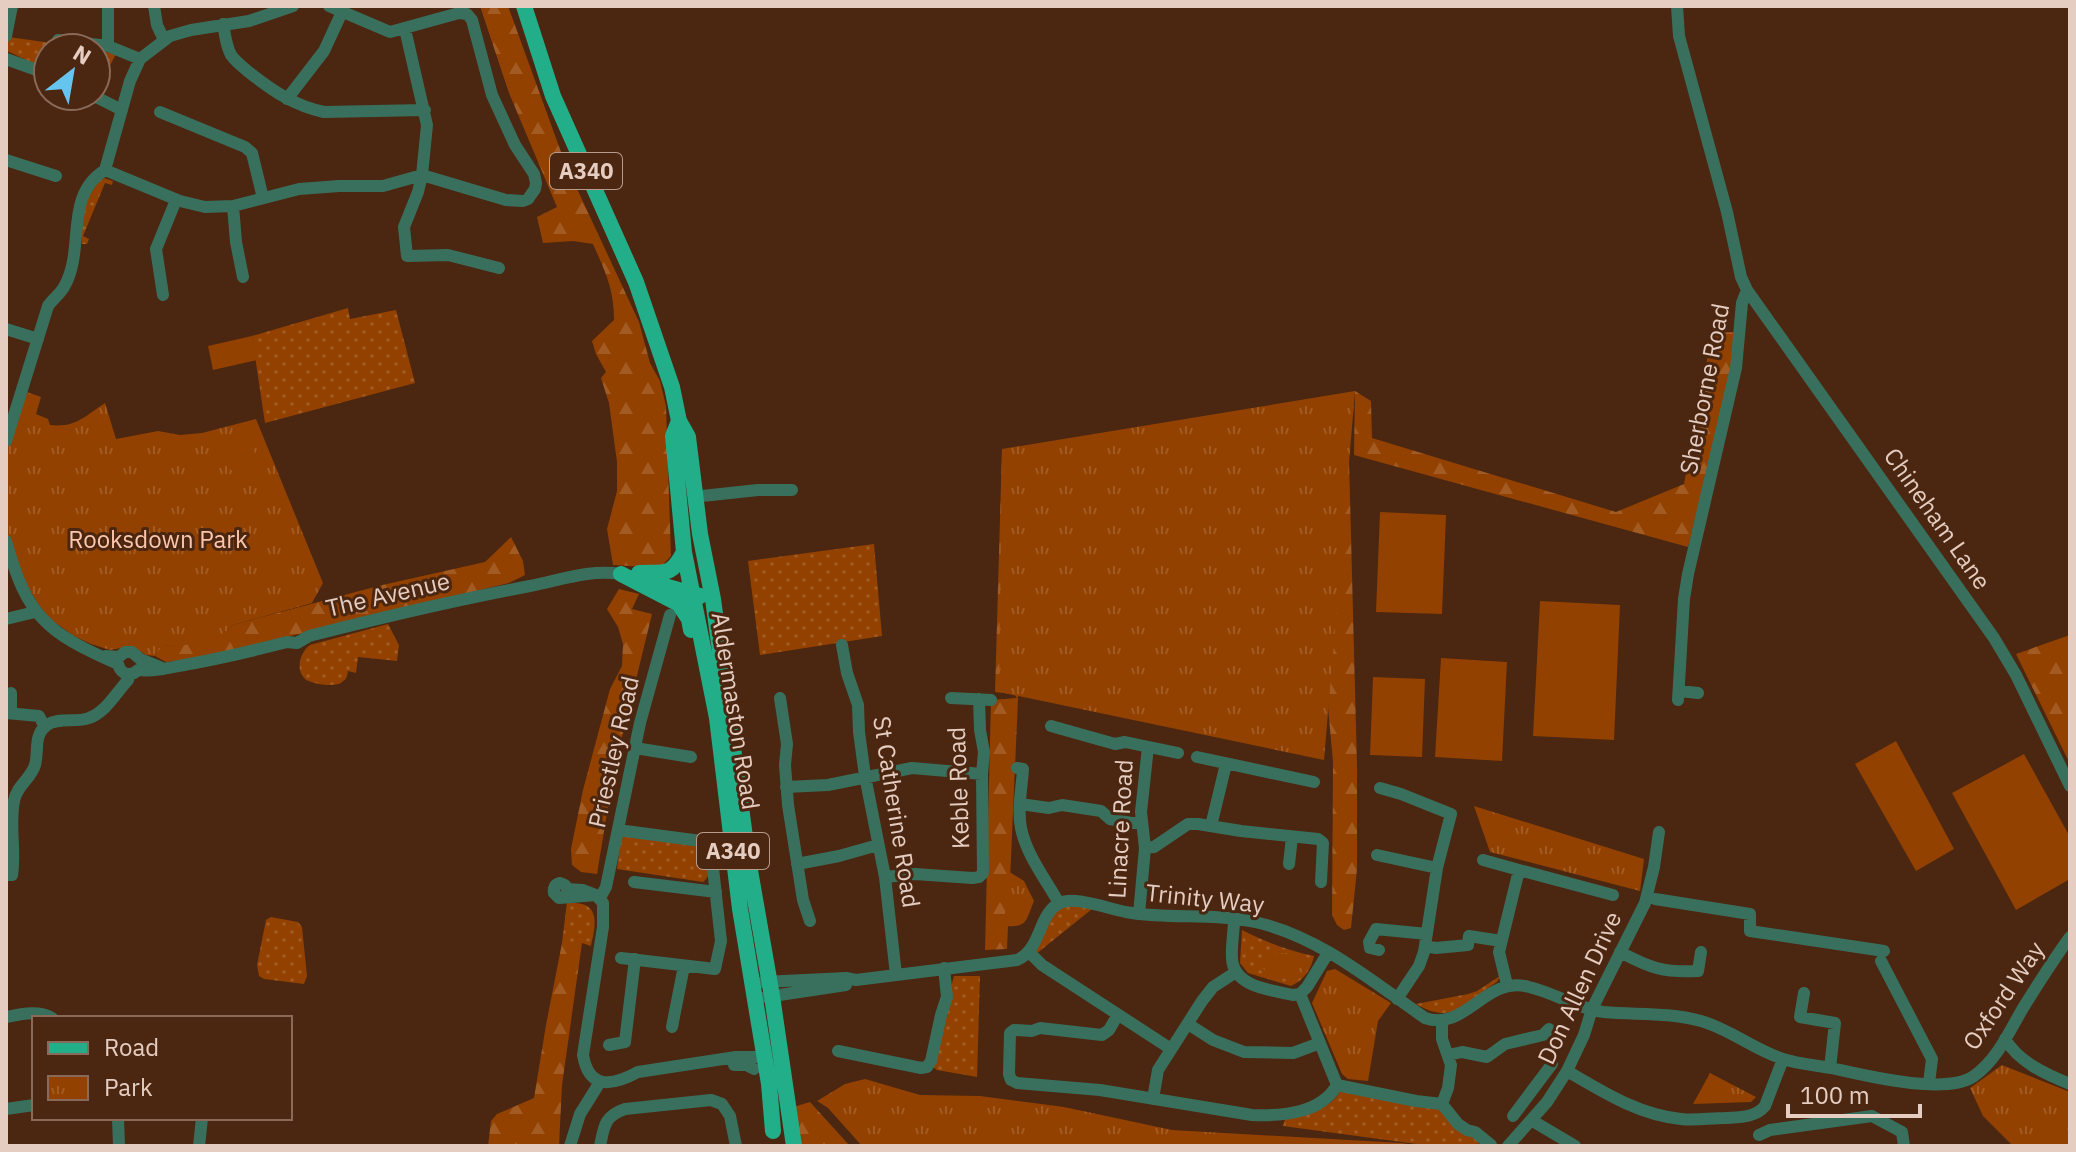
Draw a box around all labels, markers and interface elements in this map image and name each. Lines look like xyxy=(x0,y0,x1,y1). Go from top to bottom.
north arrow xyxy=(32,32,112,112)
text: N xyxy=(68,38,97,71)
road number: A340 xyxy=(550,153,622,189)
street label: Sherborne Road xyxy=(1672,301,1736,477)
street label: Chineham Lane xyxy=(1877,441,1999,596)
park label: Rooksdown Park xyxy=(68,523,248,555)
street label: The Avenue xyxy=(323,564,453,624)
street label: Aldermaston Road xyxy=(705,610,767,812)
street label: Priestley Road xyxy=(580,673,646,831)
street label: St Catherine Road xyxy=(866,714,928,910)
street label: Keble Road xyxy=(940,726,976,850)
street label: Linacre Road xyxy=(1100,759,1140,899)
road number: A340 xyxy=(697,833,769,869)
street label: Trinity Way xyxy=(1144,876,1266,920)
street label: Don Allen Drive xyxy=(1530,906,1629,1069)
street label: Oxford Way xyxy=(1955,935,2051,1056)
legend xyxy=(32,1016,292,1120)
text: Road xyxy=(104,1031,159,1063)
scale bar xyxy=(1788,1068,1920,1118)
text: Park xyxy=(104,1071,153,1103)
text: 100 m xyxy=(1800,1079,1870,1111)

